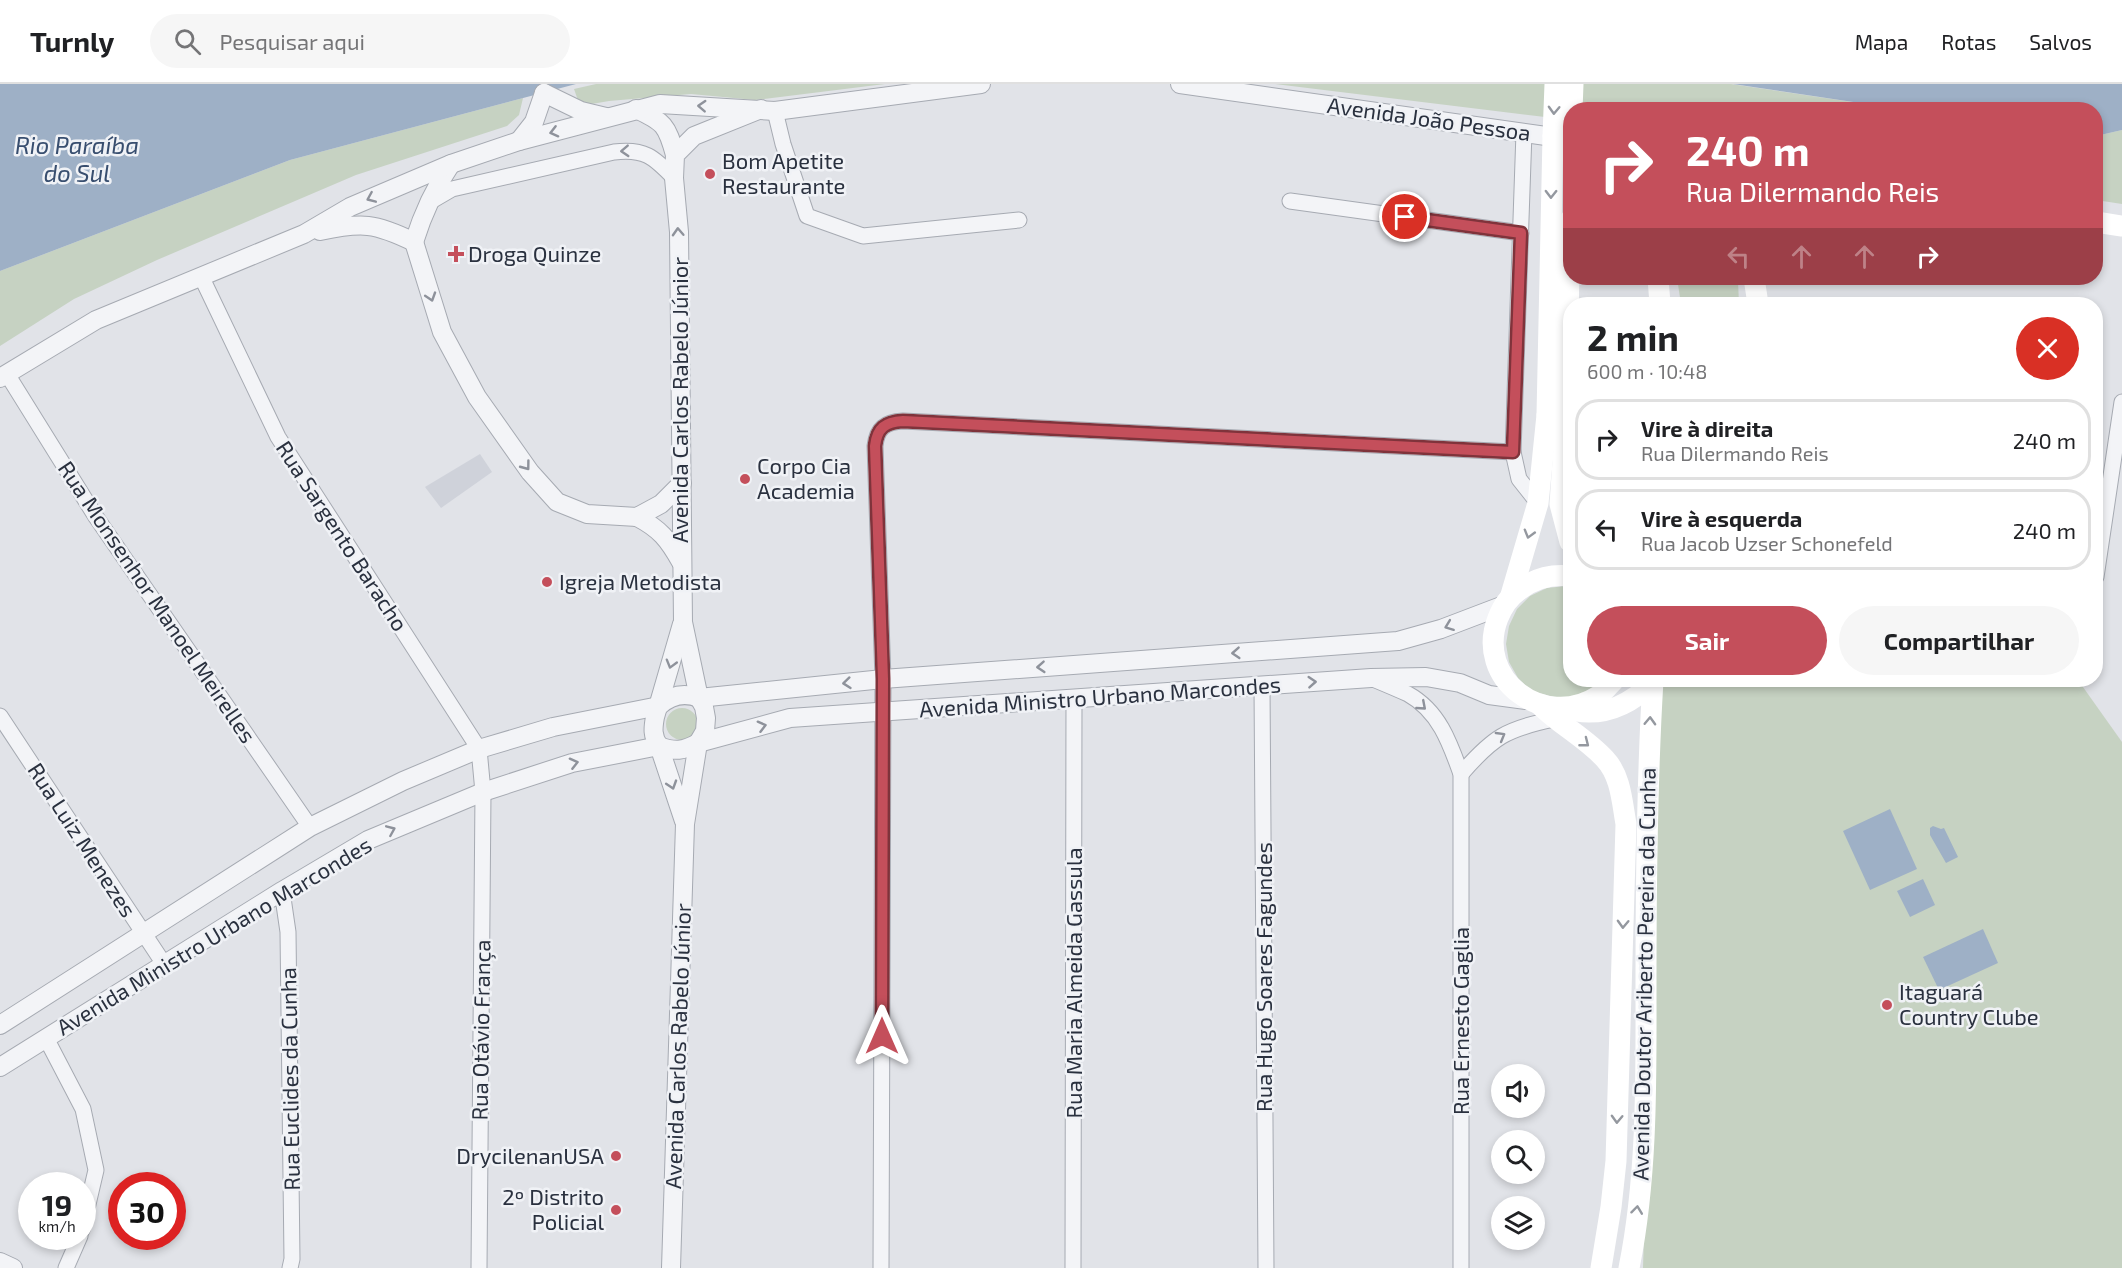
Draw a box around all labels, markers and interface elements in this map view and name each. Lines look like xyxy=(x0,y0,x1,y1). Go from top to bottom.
search box xyxy=(150,14,570,68)
text: Turnly xyxy=(30,24,114,58)
icon: search xyxy=(171,25,204,58)
text: Pesquisar aqui xyxy=(219,28,365,54)
text: Mapa xyxy=(1855,29,1908,54)
text: Rotas xyxy=(1941,29,1996,54)
text: Salvos xyxy=(2029,29,2092,54)
street label: Avenida João Pessoa xyxy=(1326,91,1532,145)
one-way arrow xyxy=(698,100,707,113)
one-way arrow xyxy=(1547,105,1560,114)
text: 240 m xyxy=(1686,124,1810,174)
one-way arrow xyxy=(549,125,559,138)
icon: right xyxy=(1587,126,1665,204)
water label: Rio Paraíba do Sul xyxy=(15,130,139,187)
one-way arrow xyxy=(620,145,629,158)
place label: Bom Apetite Restaurante xyxy=(722,147,845,198)
marker: Bom Apetite Restaurante xyxy=(703,167,717,181)
text: Rua Dilermando Reis xyxy=(1686,175,1939,207)
one-way arrow xyxy=(1545,190,1558,199)
one-way arrow xyxy=(366,191,377,203)
pin xyxy=(1379,191,1430,242)
icon: arrive xyxy=(1388,200,1421,233)
one-way arrow xyxy=(672,227,685,236)
place label: Droga Quinze xyxy=(468,240,601,267)
icon: left xyxy=(1722,240,1755,273)
icon: ahead xyxy=(1785,240,1818,273)
icon: ahead xyxy=(1848,240,1881,273)
icon: right xyxy=(1911,240,1944,273)
marker: Droga Quinze xyxy=(449,247,463,261)
street label: Avenida Carlos Rabelo Júnior xyxy=(666,257,692,543)
one-way arrow xyxy=(424,291,437,302)
text: 2 min xyxy=(1587,315,1679,358)
button: close xyxy=(2016,317,2079,380)
text: 600 m · 10:48 xyxy=(1587,359,1707,383)
text: Vire à direita xyxy=(1641,415,1773,441)
icon: right xyxy=(1590,423,1623,456)
text: 240 m xyxy=(2013,427,2076,453)
street label: Rua Sargento Baracho xyxy=(272,435,414,635)
text: Rua Dilermando Reis xyxy=(1641,441,1829,465)
place label: Corpo Cia Academia xyxy=(757,452,855,503)
street label: Rua Monsenhor Manoel Meirelles xyxy=(54,456,262,747)
one-way arrow xyxy=(519,460,530,471)
marker: Corpo Cia Academia xyxy=(738,472,752,486)
text: Vire à esquerda xyxy=(1641,505,1802,531)
icon: left xyxy=(1590,513,1623,546)
text: 240 m xyxy=(2013,517,2076,543)
one-way arrow xyxy=(1523,529,1536,539)
text: Rua Jacob Uzser Schonefeld xyxy=(1641,531,1893,555)
place label: Igreja Metodista xyxy=(559,568,722,595)
marker: Igreja Metodista xyxy=(540,575,554,589)
button: Sair xyxy=(1587,606,1827,675)
button: Compartilhar xyxy=(1839,606,2079,675)
one-way arrow xyxy=(1444,618,1455,631)
one-way arrow xyxy=(1231,646,1240,659)
one-way arrow xyxy=(666,658,678,669)
one-way arrow xyxy=(1037,660,1046,673)
street label: Avenida Ministro Urbano Marcondes xyxy=(918,670,1282,722)
one-way arrow xyxy=(842,676,851,689)
one-way arrow xyxy=(1307,676,1316,689)
one-way arrow xyxy=(1415,699,1426,710)
one-way arrow xyxy=(1644,717,1657,726)
one-way arrow xyxy=(757,720,767,733)
one-way arrow xyxy=(1495,732,1505,744)
one-way arrow xyxy=(1578,735,1589,746)
street label: Rua Luiz Menezes xyxy=(23,758,142,921)
one-way arrow xyxy=(568,758,579,770)
street label: Avenida Doutor Ariberto Pereira da Cunha xyxy=(1626,767,1660,1181)
one-way arrow xyxy=(665,779,678,790)
one-way arrow xyxy=(385,825,396,837)
street label: Avenida Ministro Urbano Marcondes xyxy=(51,831,376,1040)
street label: Rua Hugo Soares Fagundes xyxy=(1250,842,1276,1112)
street label: Rua Maria Almeida Gassula xyxy=(1060,848,1086,1118)
street label: Avenida Carlos Rabelo Júnior xyxy=(659,902,695,1189)
one-way arrow xyxy=(1617,919,1630,928)
street label: Rua Ernesto Gaglia xyxy=(1447,927,1473,1115)
street label: Rua Otávio França xyxy=(465,939,497,1121)
street label: Rua Euclides da Cunha xyxy=(274,967,304,1191)
place label: Itaguará Country Clube xyxy=(1899,978,2039,1029)
marker: Itaguará Country Clube xyxy=(1880,998,1894,1012)
position arrow xyxy=(850,1004,914,1068)
map controls xyxy=(1491,1064,1545,1250)
button: sound xyxy=(1491,1064,1545,1118)
one-way arrow xyxy=(1611,1114,1624,1123)
button: search xyxy=(1491,1130,1545,1184)
place label: DrycilenanUSA xyxy=(456,1142,604,1168)
marker: DrycilenanUSA xyxy=(609,1149,623,1163)
speed limit sign: 30 xyxy=(108,1172,186,1250)
place label: 2º Distrito Policial xyxy=(502,1183,604,1234)
text: 19 xyxy=(42,1186,72,1222)
button: layers xyxy=(1491,1196,1545,1250)
marker: 2º Distrito Policial xyxy=(609,1203,623,1217)
one-way arrow xyxy=(1630,1206,1643,1215)
text: km/h xyxy=(38,1217,76,1235)

